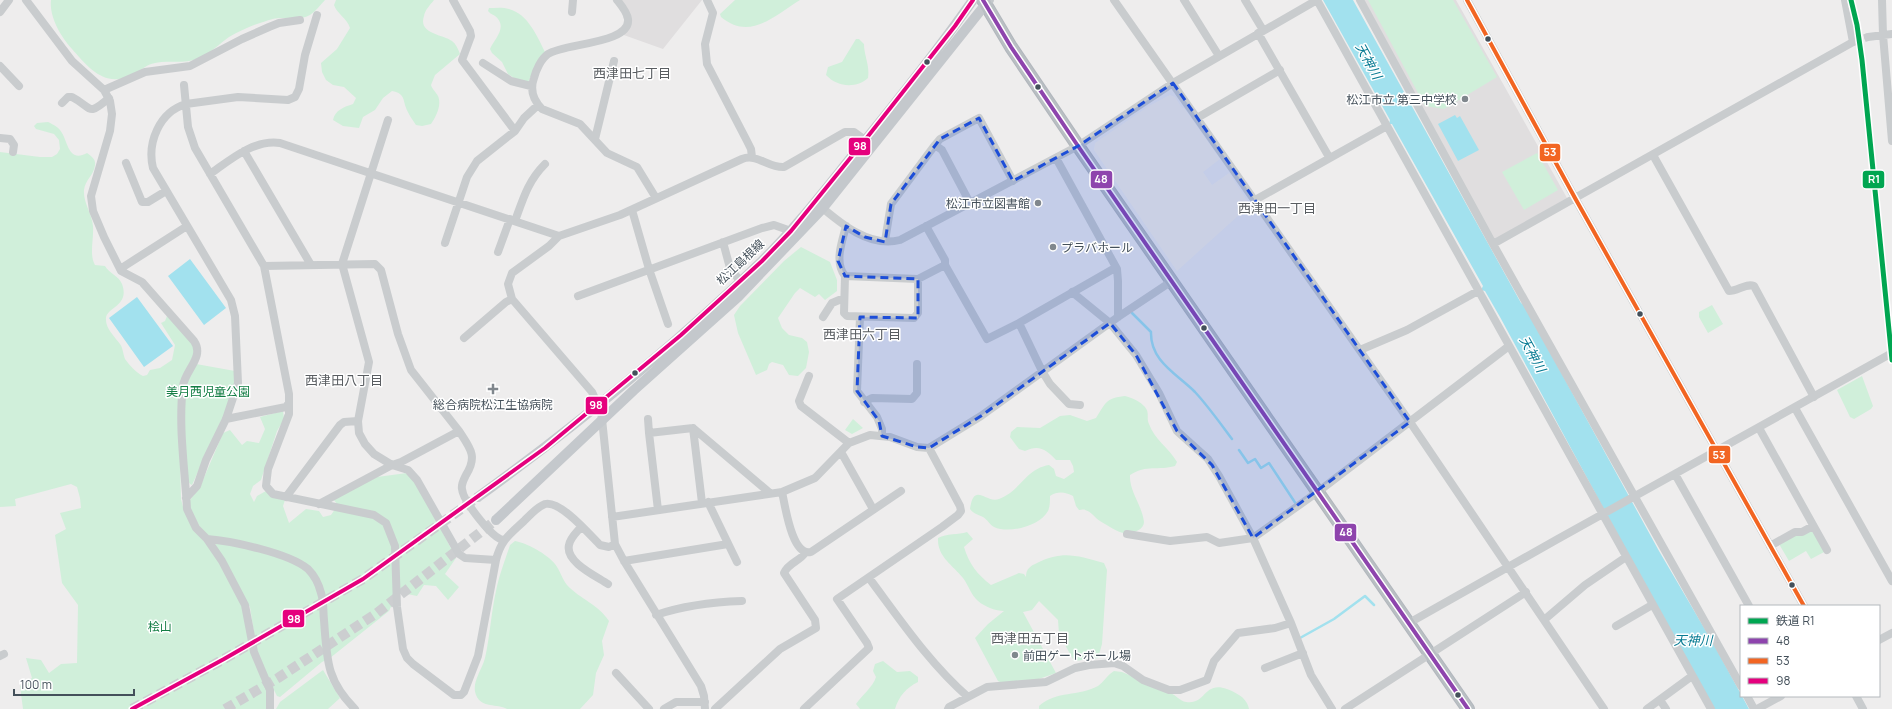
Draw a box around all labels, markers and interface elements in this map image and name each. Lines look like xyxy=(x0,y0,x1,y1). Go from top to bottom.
unlabelled marker xyxy=(1483,34,1493,44)
water label: 天神川 xyxy=(1352,40,1387,84)
unlabelled marker xyxy=(922,57,932,67)
district label: 西津田七丁目 xyxy=(593,64,671,82)
unlabelled marker xyxy=(1033,82,1043,92)
place label: 松江市立 第三中学校 xyxy=(1347,91,1457,108)
marker: 松江市立 第三中学校 xyxy=(1460,94,1470,104)
line badge: 98 xyxy=(848,137,871,156)
text: 98 xyxy=(853,138,867,153)
line badge: 53 xyxy=(1539,143,1561,162)
text: 53 xyxy=(1544,144,1556,159)
line badge: 48 xyxy=(1090,170,1113,189)
line badge: R1 xyxy=(1862,170,1885,189)
text: 48 xyxy=(1094,171,1108,186)
text: R1 xyxy=(1868,171,1880,186)
place label: 松江市立図書館 xyxy=(946,195,1030,212)
marker: 松江市立図書館 xyxy=(1033,198,1043,208)
district label: 西津田一丁目 xyxy=(1238,199,1316,217)
street label: 松江島根線 xyxy=(712,235,768,289)
place label: プラバホール xyxy=(1061,239,1133,256)
marker: プラバホール xyxy=(1048,242,1058,252)
unlabelled marker xyxy=(1635,309,1645,319)
unlabelled marker xyxy=(1199,323,1209,333)
district label: 西津田六丁目 xyxy=(823,325,901,343)
water label: 天神川 xyxy=(1516,333,1551,377)
unlabelled marker xyxy=(630,368,640,378)
district label: 西津田八丁目 xyxy=(305,371,383,389)
park label: 美月西児童公園 xyxy=(166,383,250,400)
marker: 総合病院松江生協病院 xyxy=(487,383,499,395)
place label: 総合病院松江生協病院 xyxy=(433,396,553,413)
line badge: 98 xyxy=(585,396,608,415)
text: 98 xyxy=(589,397,603,412)
line badge: 53 xyxy=(1708,445,1731,464)
text: 53 xyxy=(1713,447,1725,462)
line badge: 48 xyxy=(1334,523,1357,542)
text: 48 xyxy=(1339,524,1353,539)
unlabelled marker xyxy=(1787,580,1797,590)
legend xyxy=(1740,605,1880,697)
line badge: 98 xyxy=(282,609,305,628)
text: 98 xyxy=(287,611,301,626)
text: 鉄道 R1 xyxy=(1776,612,1815,629)
park label: 桧山 xyxy=(148,618,172,635)
district label: 西津田五丁目 xyxy=(991,629,1069,647)
water label: 天神川 xyxy=(1673,631,1714,649)
text: 48 xyxy=(1776,632,1790,649)
place label: 前田ゲートボール場 xyxy=(1023,647,1131,664)
marker: 前田ゲートボール場 xyxy=(1010,650,1020,660)
text: 53 xyxy=(1776,652,1790,669)
scale bar xyxy=(14,671,134,697)
text: 98 xyxy=(1776,672,1790,689)
text: 100 m xyxy=(20,676,52,693)
unlabelled marker xyxy=(1453,690,1463,700)

